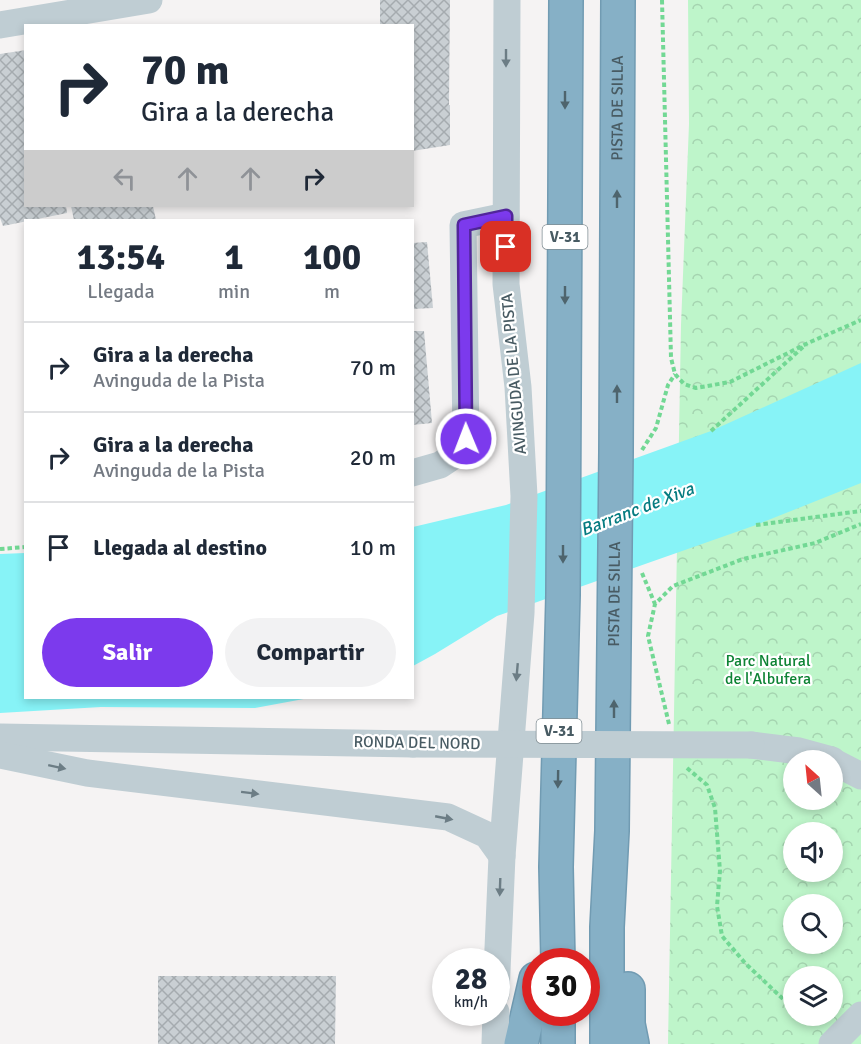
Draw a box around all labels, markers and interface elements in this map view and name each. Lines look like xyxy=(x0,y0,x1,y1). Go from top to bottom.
text: 70 m xyxy=(141,45,230,96)
icon: right xyxy=(42,48,120,126)
one-way arrow xyxy=(501,49,511,68)
street label: PISTA DE SILLA xyxy=(607,55,628,161)
one-way arrow xyxy=(560,91,570,110)
text: Gira a la derecha xyxy=(141,96,334,129)
icon: left xyxy=(108,162,141,195)
icon: ahead xyxy=(171,162,204,195)
icon: ahead xyxy=(234,162,267,195)
icon: right xyxy=(297,162,330,195)
one-way arrow xyxy=(612,189,622,208)
pin xyxy=(480,221,531,272)
road number: V-31 xyxy=(542,225,588,249)
icon: arrive xyxy=(489,230,522,263)
text: 13:54 xyxy=(77,235,165,280)
text: 1 xyxy=(224,235,244,280)
text: 100 xyxy=(303,235,361,280)
text: Llegada xyxy=(87,279,155,304)
text: min xyxy=(218,279,250,304)
text: m xyxy=(324,279,340,304)
one-way arrow xyxy=(560,286,570,305)
street label: AVINGUDA DE LA PISTA xyxy=(497,292,531,455)
text: Gira a la derecha xyxy=(93,341,254,368)
icon: right xyxy=(42,351,75,384)
text: 70 m xyxy=(350,354,396,381)
text: Avinguda de la Pista xyxy=(93,368,265,393)
one-way arrow xyxy=(612,384,622,403)
position arrow xyxy=(434,407,498,471)
text: Gira a la derecha xyxy=(93,431,254,458)
icon: right xyxy=(42,441,75,474)
text: 20 m xyxy=(350,444,396,471)
text: Avinguda de la Pista xyxy=(93,458,265,483)
water label: Barranc de Xiva xyxy=(577,477,698,541)
icon: arrive xyxy=(42,531,75,564)
text: Llegada al destino xyxy=(93,534,267,561)
text: 10 m xyxy=(350,534,396,561)
street label: PISTA DE SILLA xyxy=(604,541,625,647)
one-way arrow xyxy=(558,544,568,563)
button: Salir xyxy=(42,618,213,687)
button: Compartir xyxy=(225,618,396,687)
park label: Parc Natural de l'Albufera xyxy=(725,651,811,689)
one-way arrow xyxy=(512,662,522,681)
one-way arrow xyxy=(609,700,618,719)
road number: V-31 xyxy=(536,719,582,743)
street label: RONDA DEL NORD xyxy=(353,732,481,754)
north arrow xyxy=(783,750,843,810)
map controls xyxy=(783,750,843,1026)
one-way arrow xyxy=(48,762,67,772)
one-way arrow xyxy=(554,769,563,788)
one-way arrow xyxy=(241,788,260,798)
one-way arrow xyxy=(435,814,454,823)
button: sound xyxy=(783,822,843,882)
one-way arrow xyxy=(496,878,505,897)
button: search xyxy=(783,894,843,954)
speed limit sign: 30 xyxy=(522,948,600,1026)
text: 28 xyxy=(455,961,487,998)
button: layers xyxy=(783,966,843,1026)
text: km/h xyxy=(454,993,488,1011)

